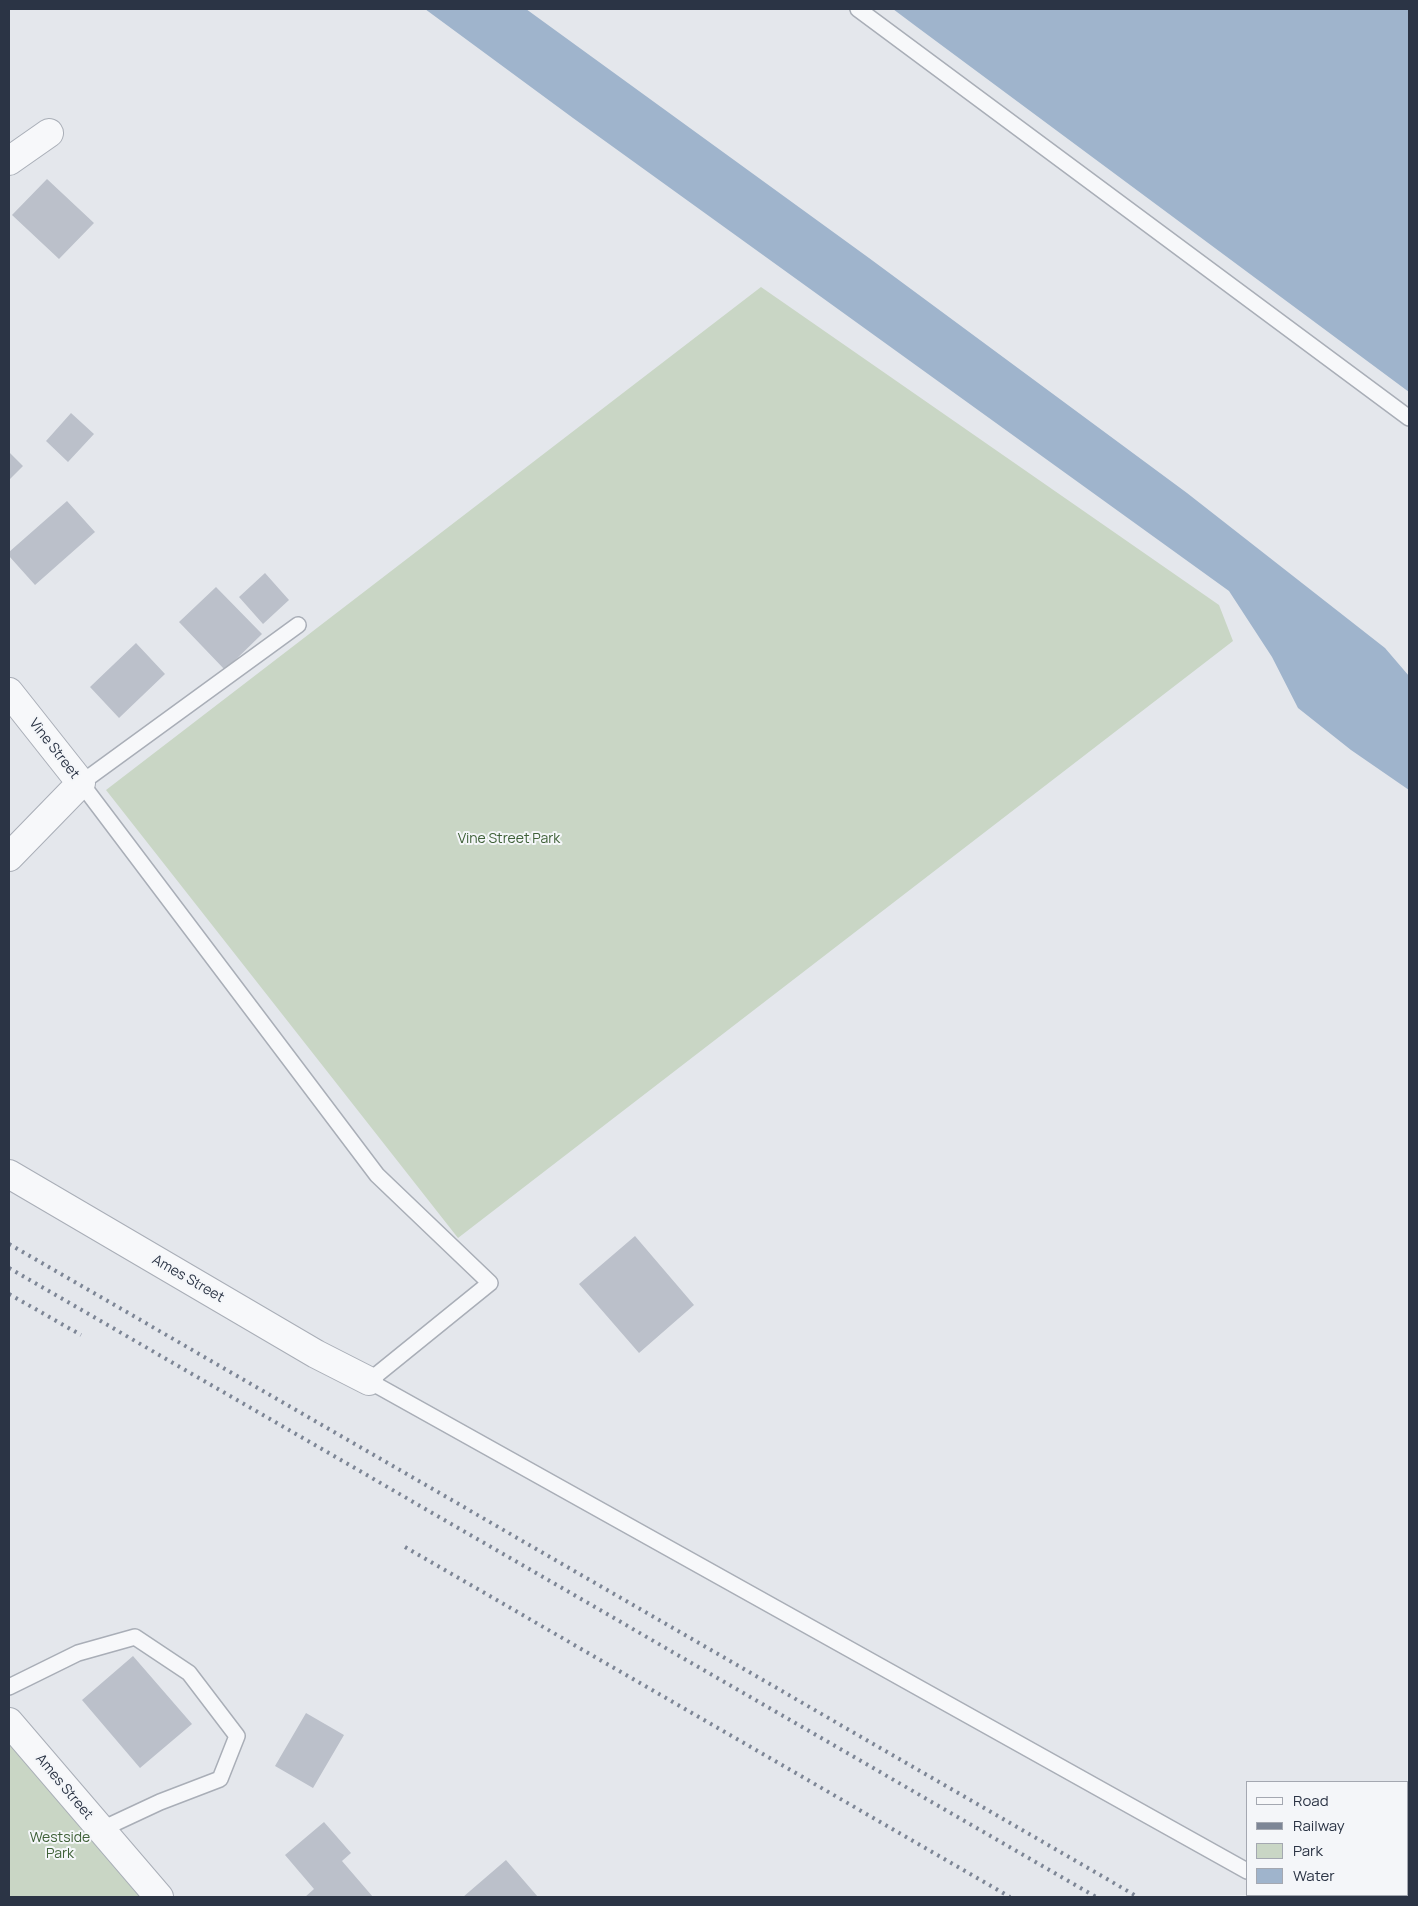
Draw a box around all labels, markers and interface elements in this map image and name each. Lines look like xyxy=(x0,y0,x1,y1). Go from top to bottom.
street label: Vine Street xyxy=(25,716,83,782)
park label: Vine Street Park xyxy=(458,831,560,847)
street label: Ames Street xyxy=(149,1252,227,1306)
street label: Ames Street xyxy=(32,1751,96,1823)
legend xyxy=(1246,1781,1408,1896)
text: Road xyxy=(1293,1790,1329,1811)
text: Railway xyxy=(1293,1815,1345,1836)
park label: Westside Park xyxy=(30,1830,90,1862)
text: Park xyxy=(1293,1840,1323,1861)
text: Water xyxy=(1293,1865,1335,1886)

